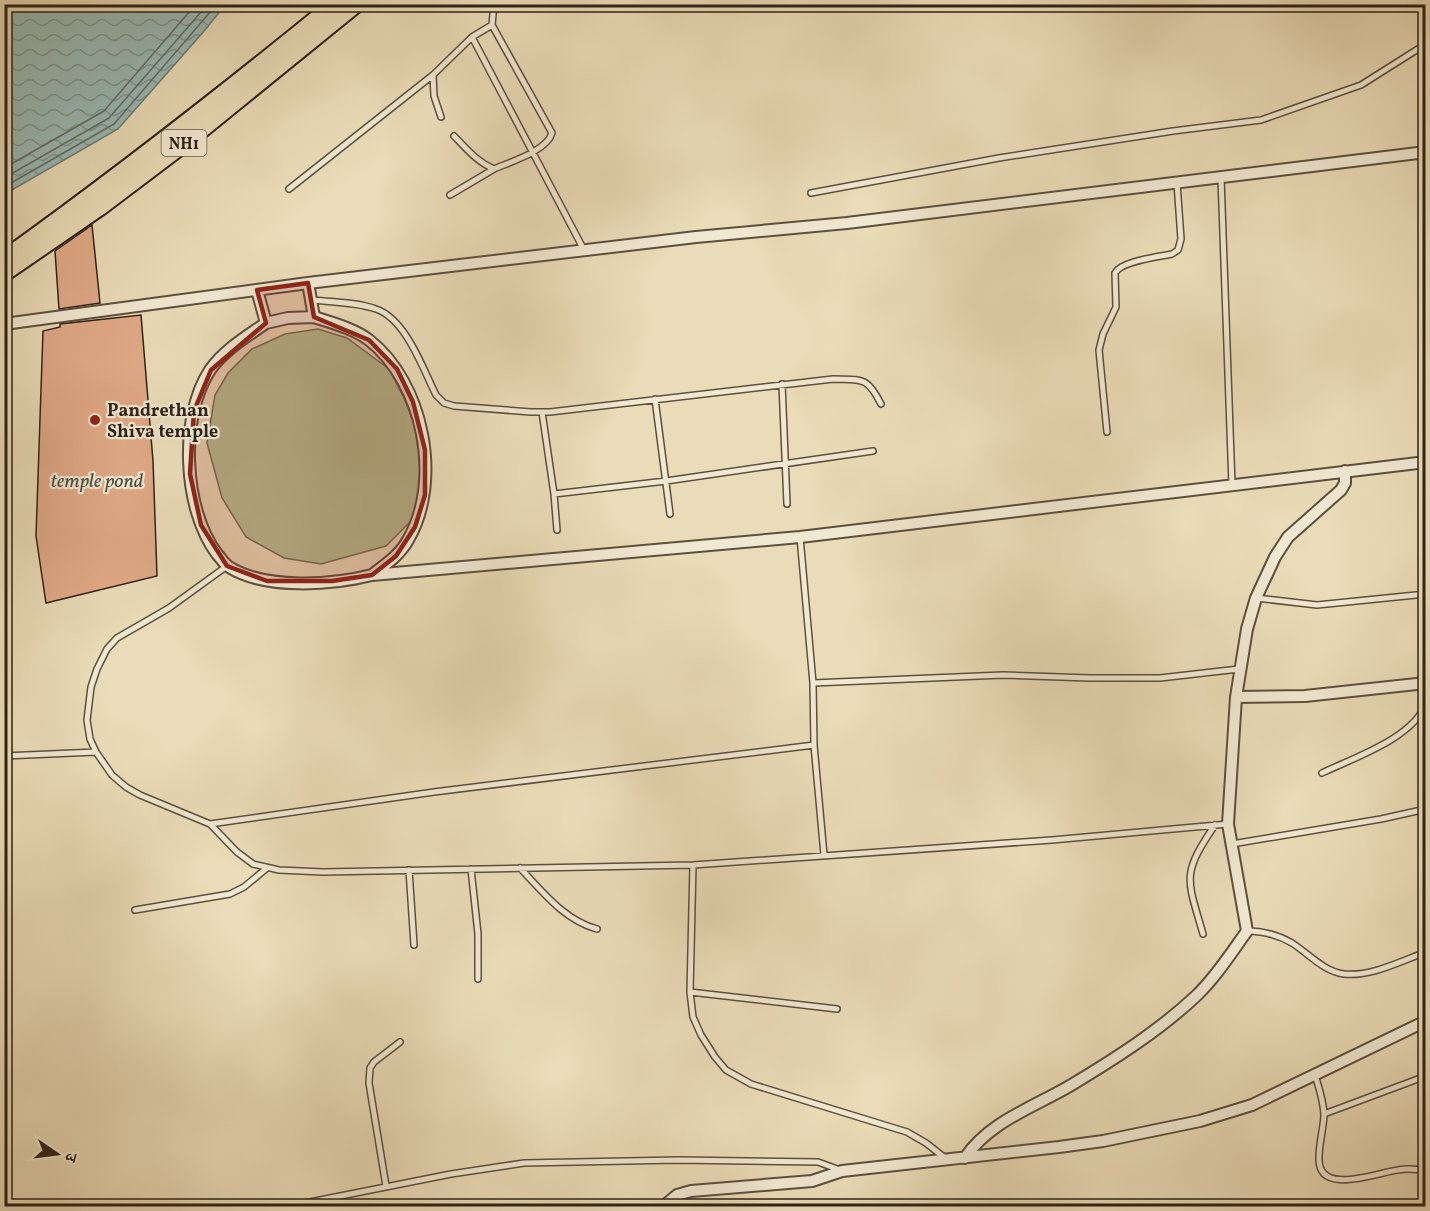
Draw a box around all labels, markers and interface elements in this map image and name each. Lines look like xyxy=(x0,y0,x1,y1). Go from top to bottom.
road number: NH1 xyxy=(162,130,207,156)
place label: Pandrethan Shiva temple xyxy=(107,399,218,445)
marker: Pandrethan Shiva temple xyxy=(88,413,102,427)
water label: temple pond xyxy=(51,468,144,496)
north arrow xyxy=(27,1124,87,1184)
text: उ xyxy=(58,1150,82,1166)

